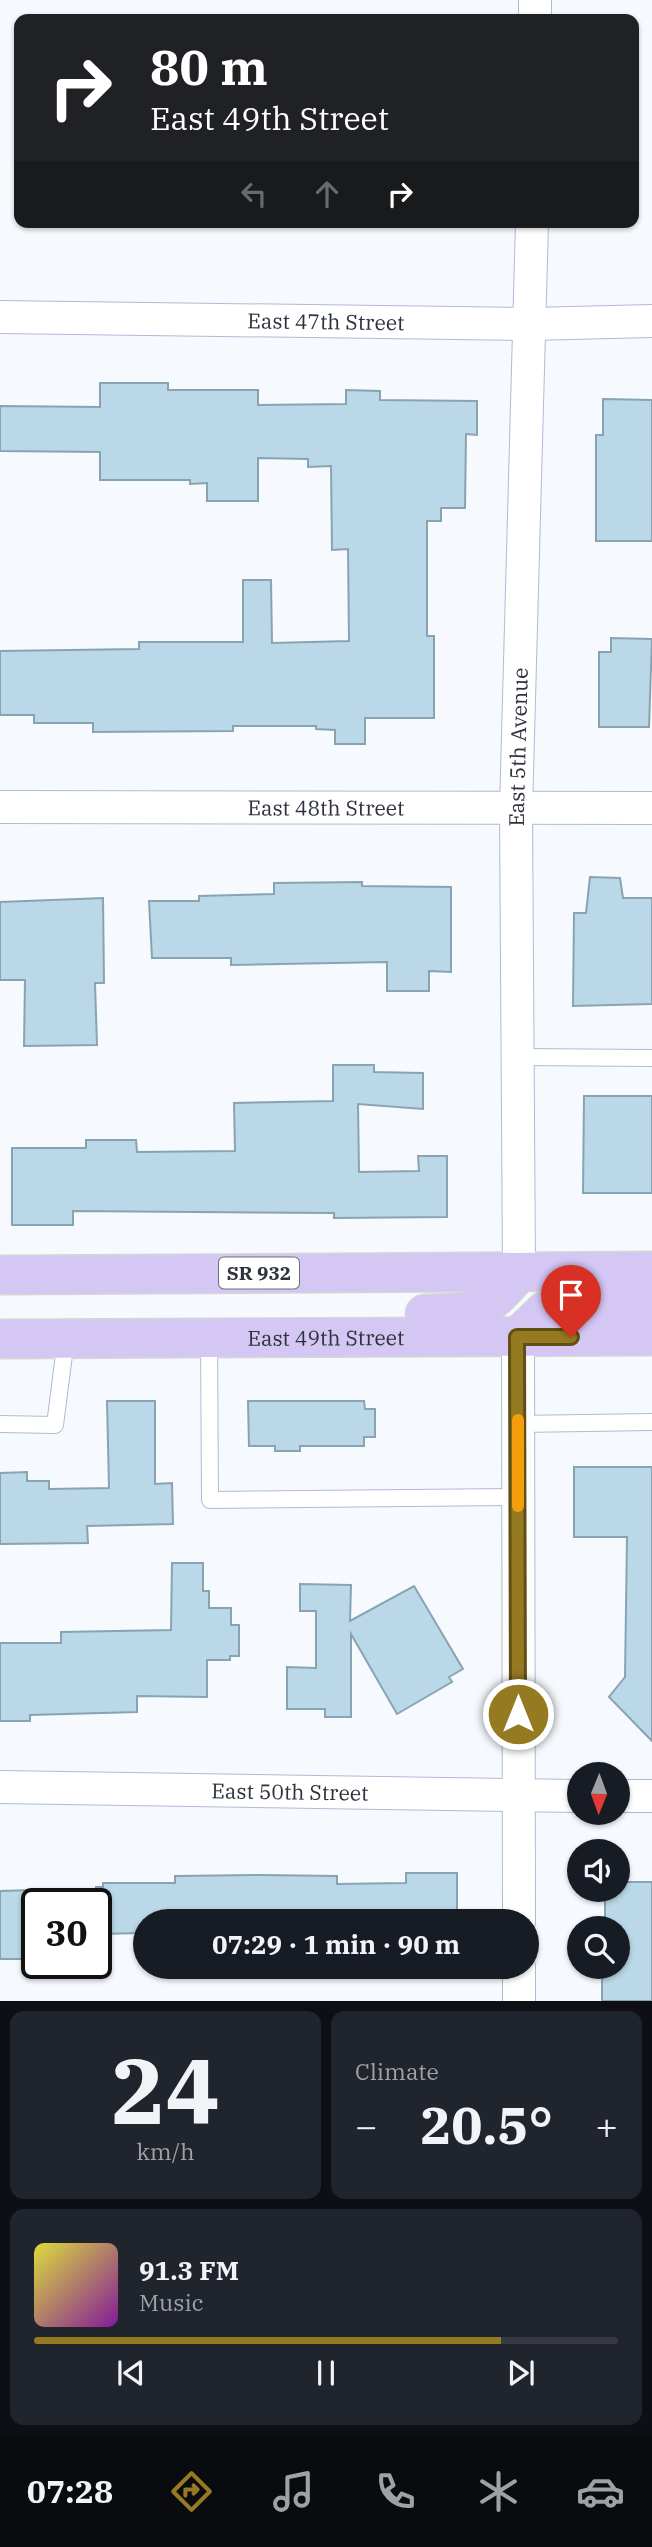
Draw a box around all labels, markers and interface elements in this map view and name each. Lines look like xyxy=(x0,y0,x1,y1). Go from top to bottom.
text: 80 m xyxy=(150,35,268,98)
icon: right xyxy=(35,42,126,133)
text: East 49th Street xyxy=(150,97,389,139)
icon: left xyxy=(235,175,273,213)
icon: ahead xyxy=(308,175,346,213)
icon: right xyxy=(381,175,419,213)
street label: East 47th Street xyxy=(247,306,405,336)
street label: East 5th Avenue xyxy=(502,667,534,827)
street label: East 48th Street xyxy=(247,793,405,822)
road number: SR 932 xyxy=(219,1258,299,1288)
pin xyxy=(541,1265,601,1337)
icon: arrive xyxy=(552,1276,590,1314)
street label: East 49th Street xyxy=(247,1323,405,1352)
position arrow xyxy=(481,1677,555,1751)
north arrow xyxy=(567,1762,630,1825)
map controls xyxy=(567,1762,630,1979)
street label: East 50th Street xyxy=(211,1776,369,1807)
button: sound xyxy=(567,1839,630,1902)
speed limit sign: 30 xyxy=(21,1888,112,1979)
button: search xyxy=(567,1916,630,1979)
text: 07:29 · 1 min · 90 m xyxy=(212,1927,460,1961)
text: 24 xyxy=(111,2031,220,2149)
text: Climate xyxy=(355,2056,439,2086)
text: 20.5° xyxy=(420,2091,553,2158)
text: − xyxy=(355,2101,378,2150)
text: + xyxy=(595,2101,618,2150)
text: km/h xyxy=(136,2136,195,2166)
text: 91.3 FM xyxy=(139,2253,239,2287)
text: Music xyxy=(139,2287,204,2317)
icon: previous xyxy=(112,2354,150,2392)
icon: pause xyxy=(307,2354,345,2392)
icon: next xyxy=(502,2354,540,2392)
icon: directions xyxy=(167,2467,216,2516)
icon: music xyxy=(269,2467,318,2516)
icon: phone xyxy=(371,2467,420,2516)
icon: climate xyxy=(474,2467,523,2516)
icon: car xyxy=(576,2467,625,2516)
text: 07:28 xyxy=(27,2470,113,2512)

